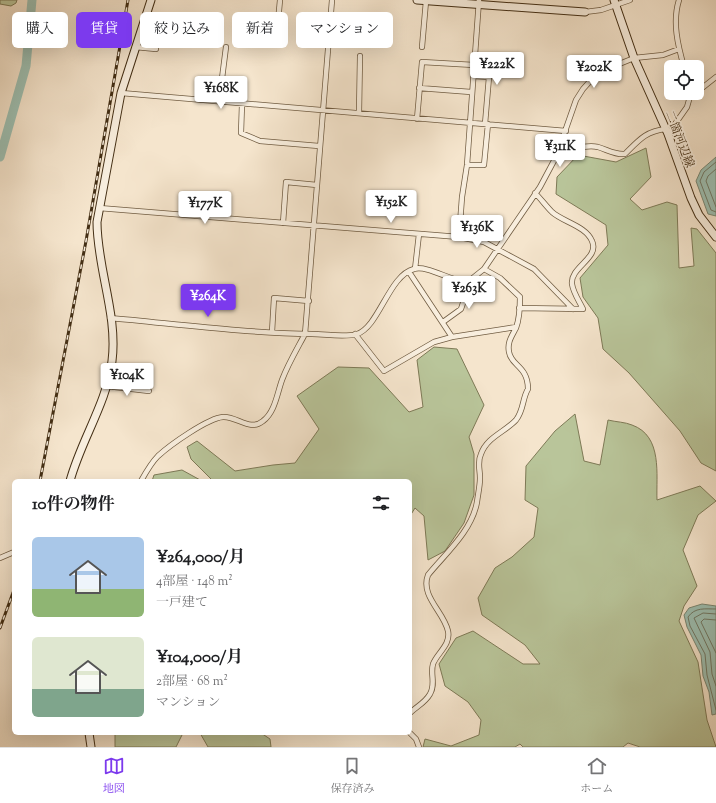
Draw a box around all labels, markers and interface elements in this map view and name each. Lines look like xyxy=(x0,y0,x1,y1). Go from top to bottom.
chip: 購入 xyxy=(12,12,68,48)
chip: 賃貸 xyxy=(76,12,132,48)
chip: 絞り込み xyxy=(140,12,224,48)
chip: 新着 xyxy=(232,12,288,48)
chip: マンション xyxy=(296,12,393,48)
pin: ¥222K xyxy=(469,52,525,86)
pin: ¥202K xyxy=(566,55,622,89)
text: ¥222K xyxy=(479,56,515,74)
text: ¥202K xyxy=(576,59,612,77)
map controls xyxy=(664,60,704,100)
button: locate xyxy=(664,60,704,100)
pin: ¥168K xyxy=(193,76,249,110)
text: ¥168K xyxy=(203,80,239,98)
street label: 二箇河辺線 xyxy=(660,108,698,171)
pin: ¥311K xyxy=(532,134,588,168)
text: ¥311K xyxy=(544,138,576,156)
pin: ¥152K xyxy=(363,190,419,224)
pin: ¥177K xyxy=(177,191,233,225)
text: ¥152K xyxy=(375,194,407,212)
text: ¥177K xyxy=(187,195,223,213)
pin: ¥136K xyxy=(449,215,505,249)
text: ¥136K xyxy=(460,219,494,237)
pin: ¥263K xyxy=(441,276,497,310)
text: ¥263K xyxy=(451,280,487,298)
pin: ¥264K xyxy=(180,284,236,318)
text: ¥264K xyxy=(190,288,226,306)
pin: ¥104K xyxy=(99,363,155,397)
text: ¥104K xyxy=(110,367,144,385)
icon: filters xyxy=(370,492,392,514)
text: 10件の物件 xyxy=(32,493,115,517)
text: ¥264,000/月 xyxy=(156,546,245,570)
icon: home xyxy=(64,553,112,601)
text: 4部屋 · 148 m² xyxy=(156,573,233,591)
text: 一戸建て xyxy=(156,594,208,612)
text: ¥104,000/月 xyxy=(156,646,243,670)
icon: home xyxy=(64,653,112,701)
text: 2部屋 · 68 m² xyxy=(156,673,228,691)
text: マンション xyxy=(156,694,220,712)
tab: 地図 xyxy=(103,755,125,797)
tab: 保存済み xyxy=(330,755,374,797)
tab: ホーム xyxy=(580,755,613,797)

